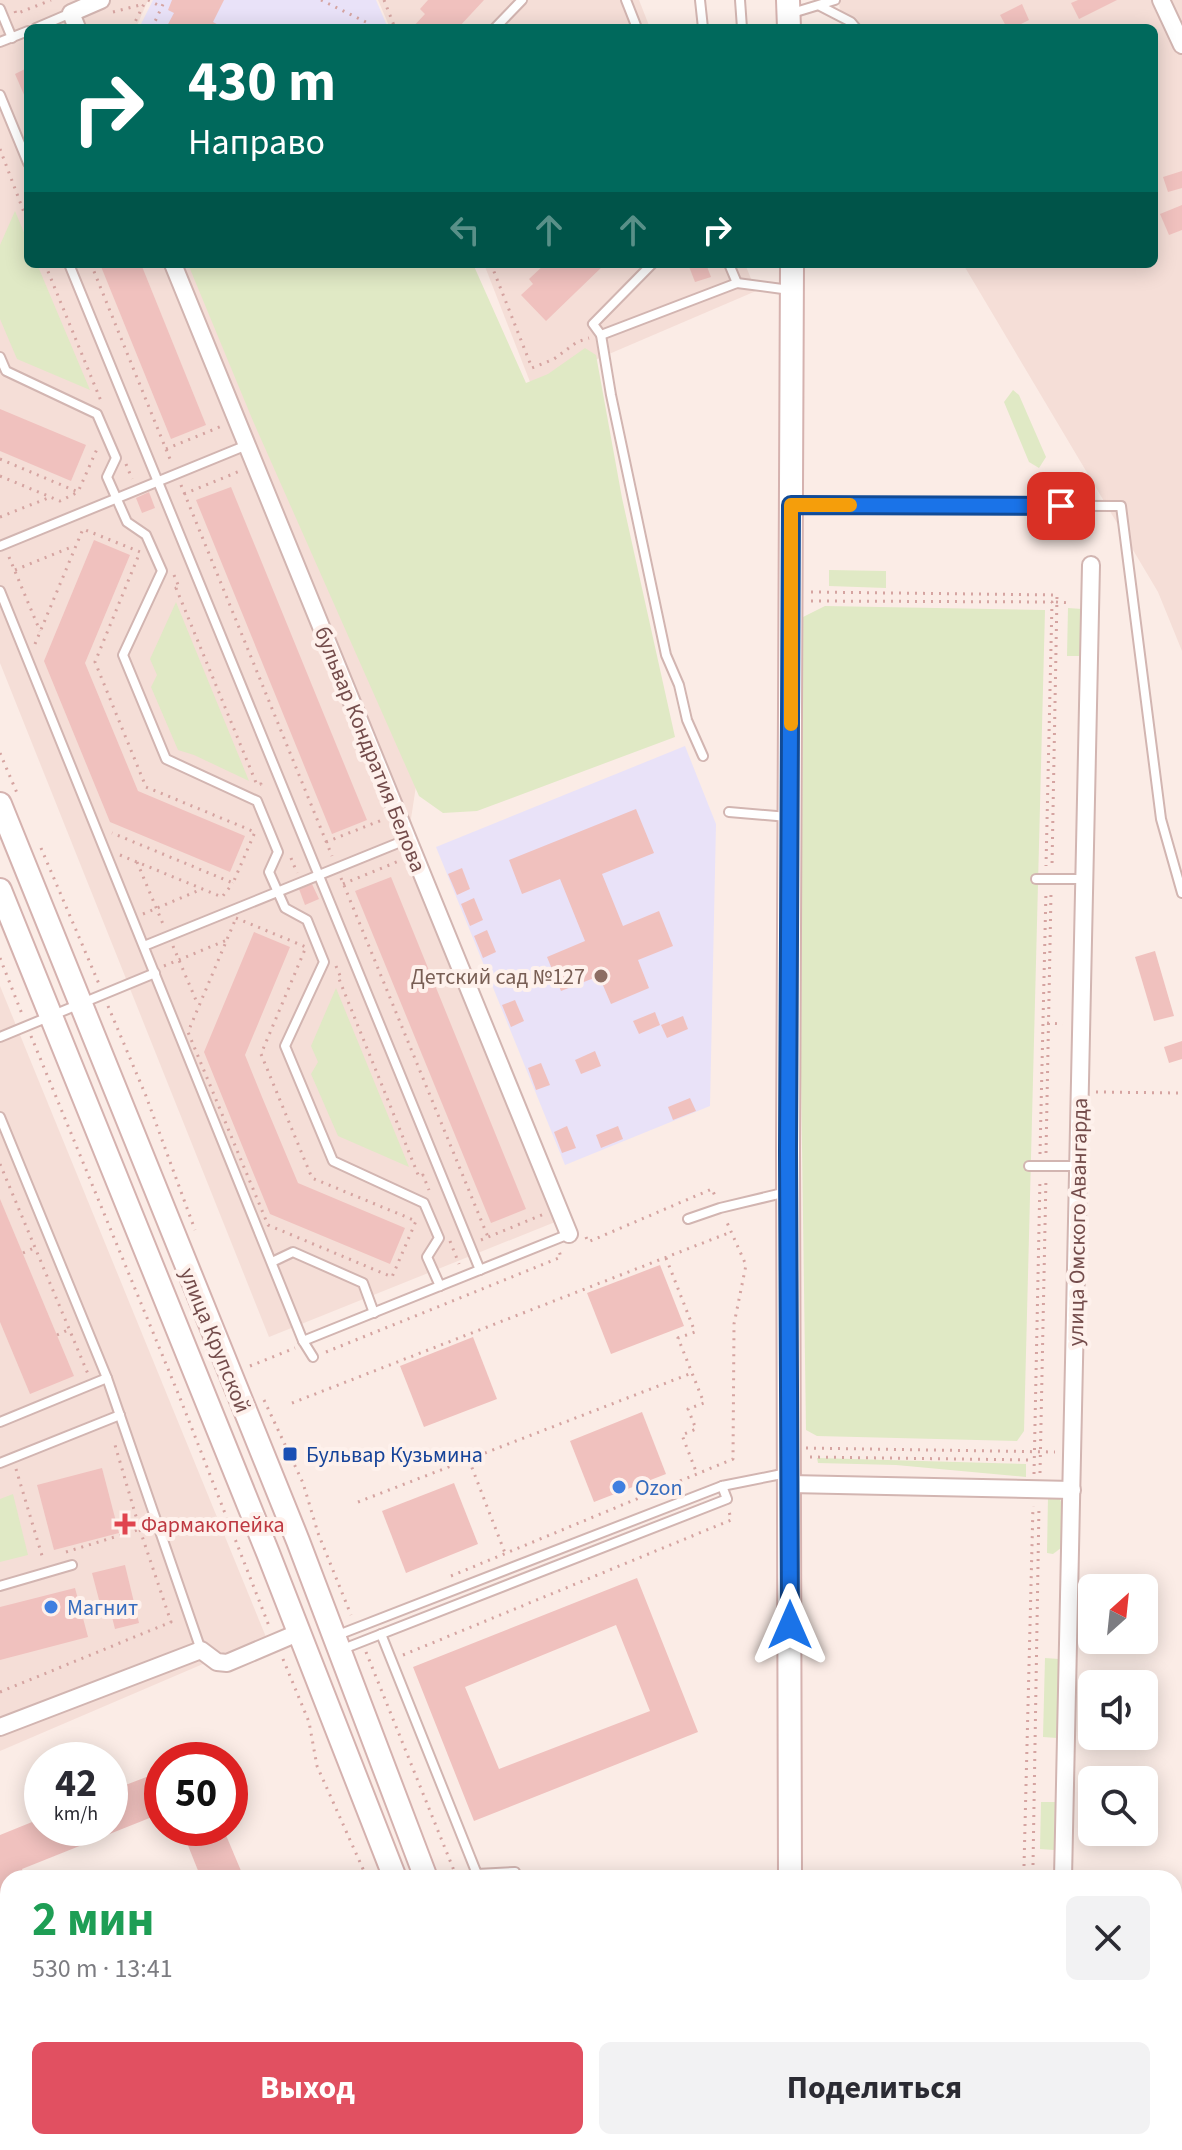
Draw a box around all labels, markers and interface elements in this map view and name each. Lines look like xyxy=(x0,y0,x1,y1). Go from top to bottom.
text: 430 m xyxy=(188,43,336,122)
icon: right xyxy=(56,56,160,160)
text: Направо xyxy=(188,117,325,168)
icon: left xyxy=(443,208,487,252)
icon: ahead xyxy=(527,208,571,252)
icon: ahead xyxy=(611,208,655,252)
icon: right xyxy=(695,208,739,252)
pin xyxy=(1027,472,1095,540)
icon: arrive xyxy=(1039,484,1083,528)
street label: бульвар Кондратия Белова xyxy=(306,622,434,877)
place label: Детский сад №127 xyxy=(411,961,585,993)
marker: Детский сад №127 xyxy=(592,967,610,985)
street label: улица Омского Авангарда xyxy=(1060,1097,1096,1347)
street label: улица Крупской xyxy=(171,1263,259,1418)
place label: Бульвар Кузьмина xyxy=(306,1439,483,1471)
marker: Бульвар Кузьмина xyxy=(281,1445,299,1463)
place label: Ozon xyxy=(635,1472,683,1504)
marker: Ozon xyxy=(610,1478,628,1496)
place label: Фармакопейка xyxy=(141,1509,285,1541)
marker: Фармакопейка xyxy=(116,1515,134,1533)
north arrow xyxy=(1078,1574,1158,1654)
map controls xyxy=(1078,1574,1158,1846)
position arrow xyxy=(748,1583,832,1667)
place label: Магнит xyxy=(67,1592,138,1624)
marker: Магнит xyxy=(42,1598,60,1616)
button: sound xyxy=(1078,1670,1158,1750)
speed limit sign: 50 xyxy=(144,1742,248,1846)
text: 42 xyxy=(55,1755,97,1812)
button: search xyxy=(1078,1766,1158,1846)
text: km/h xyxy=(54,1800,98,1828)
text: 2 мин xyxy=(32,1886,155,1954)
button: close xyxy=(1066,1896,1150,1980)
text: 530 m · 13:41 xyxy=(32,1950,173,1987)
button: Выход xyxy=(32,2042,583,2134)
button: Поделиться xyxy=(599,2042,1150,2134)

